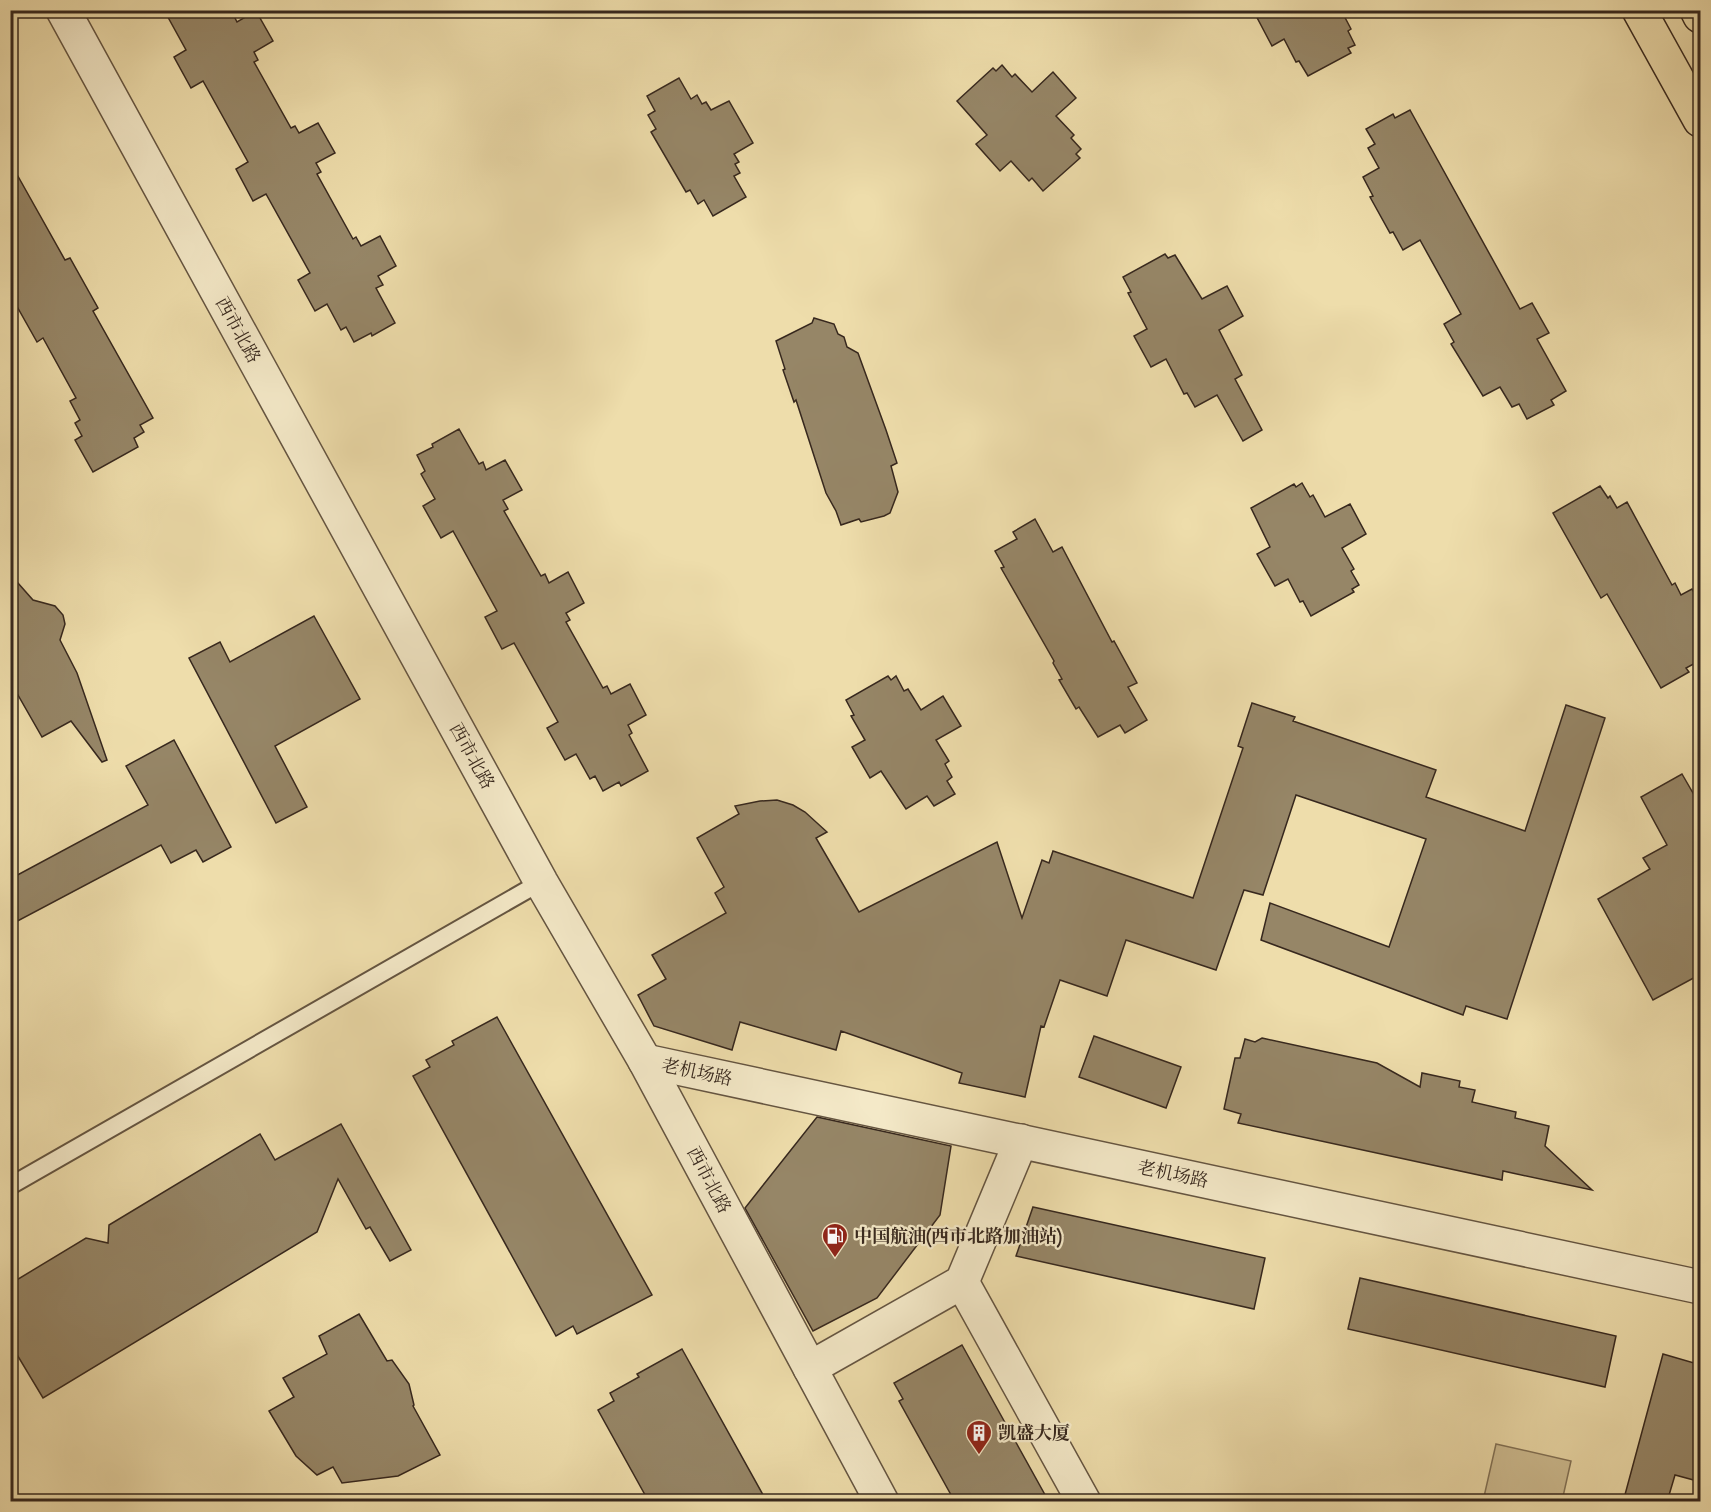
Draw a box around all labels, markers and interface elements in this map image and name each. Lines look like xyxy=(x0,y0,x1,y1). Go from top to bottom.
street label: 西市北路 xyxy=(211,293,265,367)
street label: 西市北路 xyxy=(445,719,499,793)
street label: 老机场路 xyxy=(659,1054,735,1090)
street label: 西市北路 xyxy=(682,1143,736,1217)
street label: 老机场路 xyxy=(1135,1156,1211,1192)
fuel station icon: 中国航油(西市北路加油站) xyxy=(820,1221,850,1259)
place label: 中国航油(西市北路加油站) xyxy=(854,1225,1062,1248)
building icon: 凯盛大厦 xyxy=(964,1418,994,1456)
place label: 凯盛大厦 xyxy=(998,1422,1070,1444)

